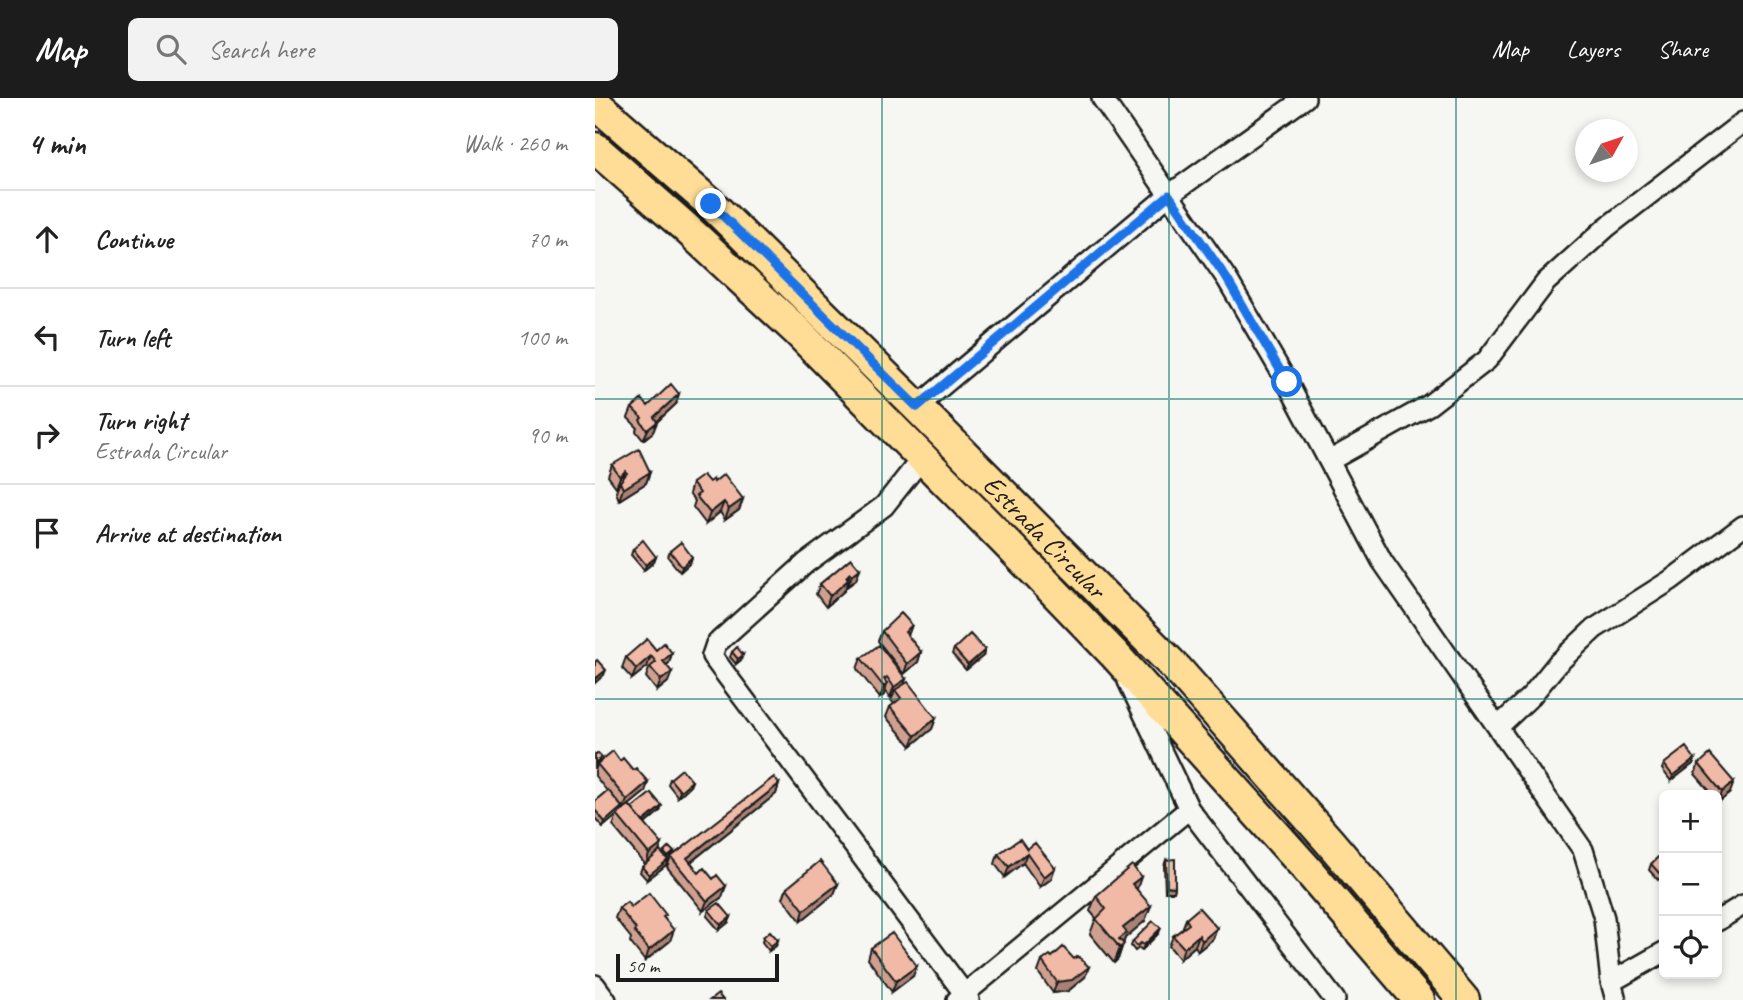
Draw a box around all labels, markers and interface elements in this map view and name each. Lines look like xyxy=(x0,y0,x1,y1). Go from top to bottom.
search box xyxy=(128,18,618,81)
text: Map xyxy=(35,28,86,70)
icon: search xyxy=(152,30,190,68)
text: Search here xyxy=(208,33,314,66)
text: Map xyxy=(1492,34,1529,64)
text: Layers xyxy=(1567,34,1620,64)
text: Share xyxy=(1658,34,1708,64)
north arrow xyxy=(1575,119,1638,182)
text: 4 min xyxy=(28,125,85,163)
text: Walk · 260 m xyxy=(463,129,567,158)
route end xyxy=(695,188,726,219)
icon: ahead xyxy=(28,220,66,258)
text: Continue xyxy=(95,223,173,256)
text: 70 m xyxy=(528,225,567,254)
icon: left xyxy=(28,318,66,356)
text: Turn left xyxy=(95,321,170,354)
text: 100 m xyxy=(518,323,567,352)
route start xyxy=(1271,366,1302,397)
text: Turn right xyxy=(95,404,186,437)
icon: right xyxy=(28,416,66,454)
text: 90 m xyxy=(528,421,567,450)
text: Estrada Circular xyxy=(95,437,227,466)
street label: Estrada Circular xyxy=(976,467,1116,607)
icon: arrive xyxy=(28,514,66,552)
text: Arrive at destination xyxy=(95,517,281,550)
map controls xyxy=(1659,790,1722,979)
button: + xyxy=(1659,790,1722,853)
button: − xyxy=(1659,853,1722,916)
button: locate xyxy=(1659,916,1722,979)
scale bar xyxy=(616,951,779,983)
text: 50 m xyxy=(627,954,659,978)

